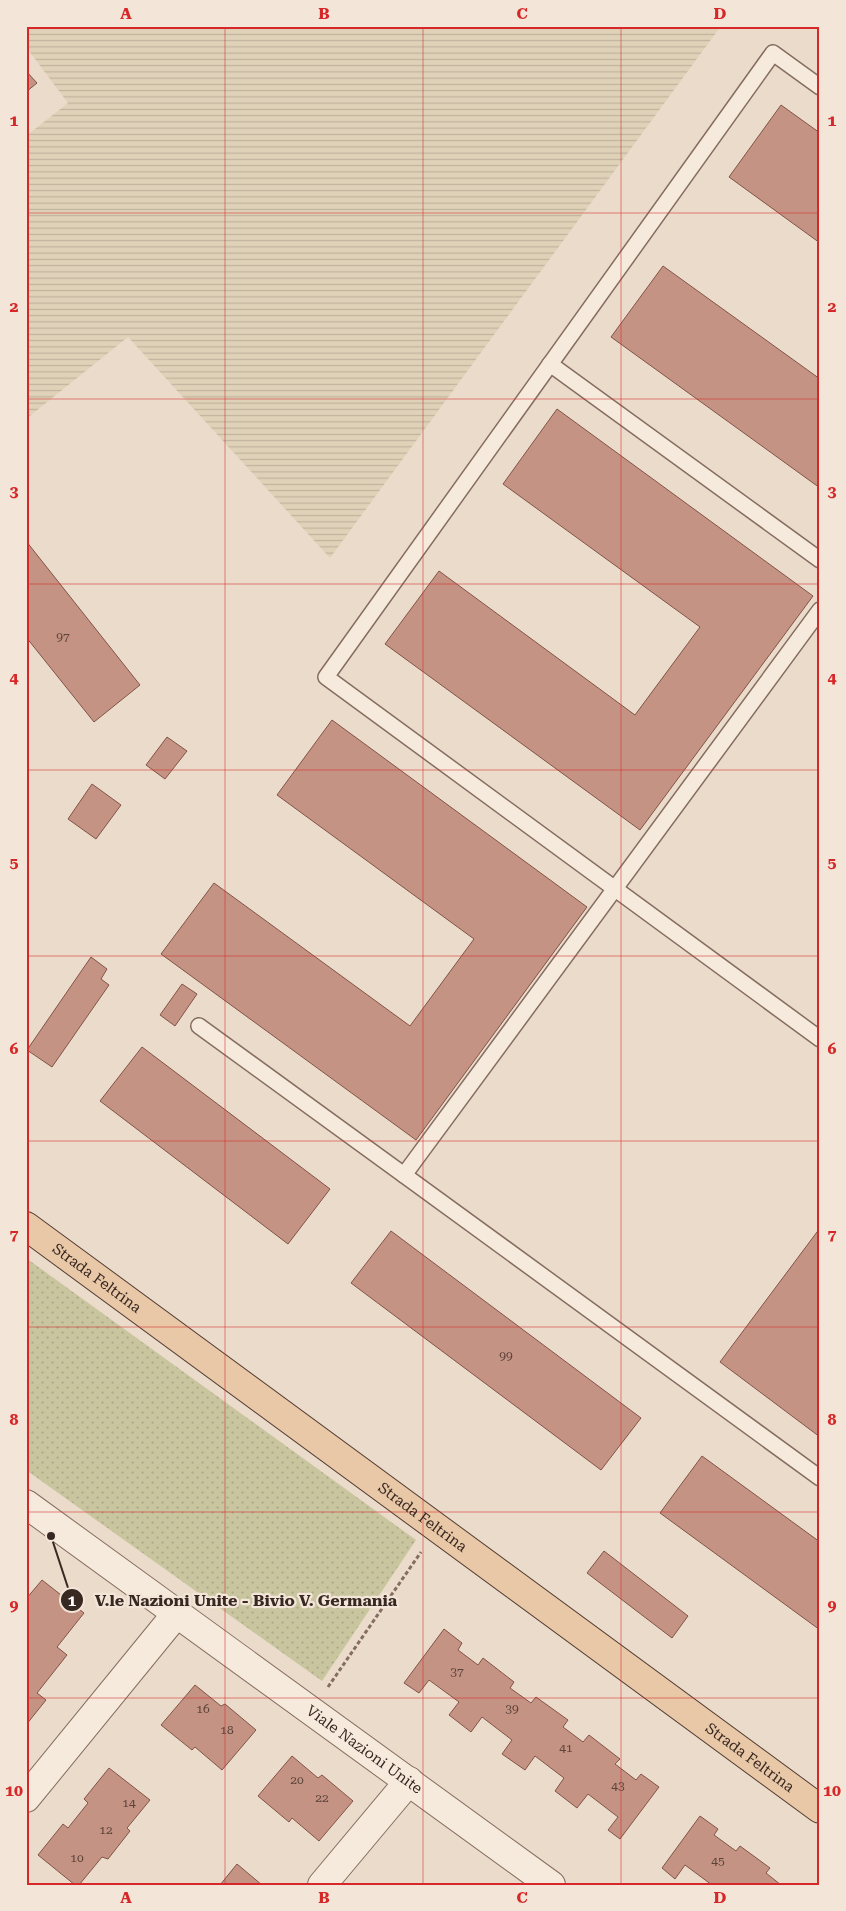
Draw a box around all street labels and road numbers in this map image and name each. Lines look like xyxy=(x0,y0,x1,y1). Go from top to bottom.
street label: Strada Feltrina xyxy=(49,1239,145,1317)
street label: Strada Feltrina xyxy=(375,1479,471,1556)
street label: Viale Nazioni Unite xyxy=(303,1701,426,1798)
street label: Strada Feltrina xyxy=(702,1719,798,1796)

